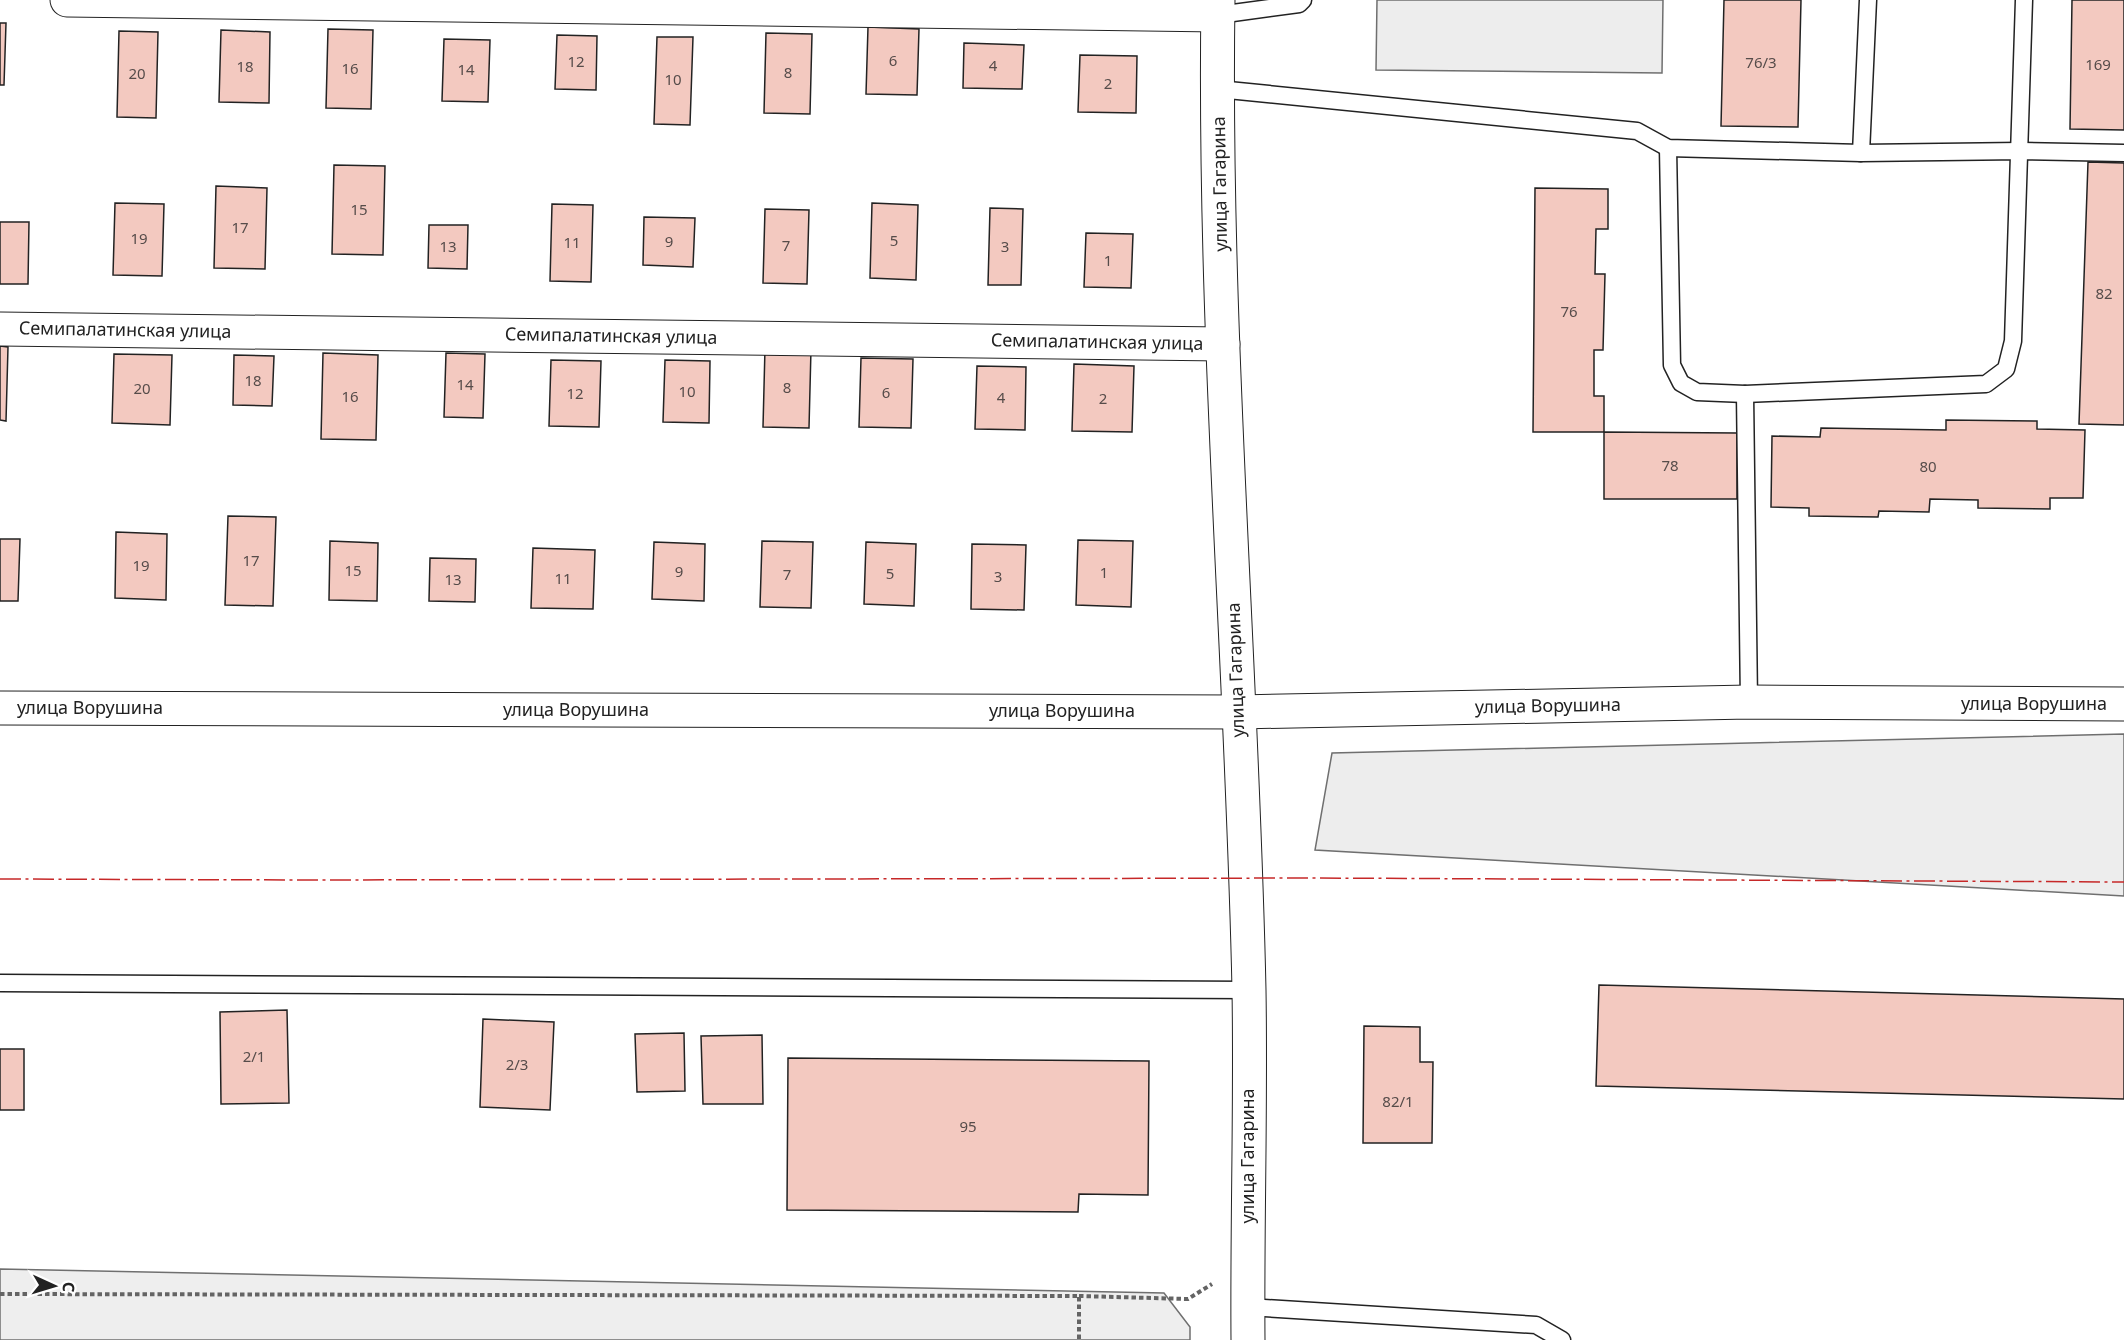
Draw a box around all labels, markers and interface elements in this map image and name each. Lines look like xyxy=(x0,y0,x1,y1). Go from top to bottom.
house number: 6 xyxy=(889,50,897,70)
house number: 12 xyxy=(567,51,585,71)
house number: 76/3 xyxy=(1745,52,1777,72)
house number: 169 xyxy=(2085,54,2111,74)
house number: 4 xyxy=(989,55,998,75)
house number: 18 xyxy=(236,56,254,76)
house number: 16 xyxy=(341,58,359,78)
house number: 14 xyxy=(457,59,475,79)
house number: 8 xyxy=(784,62,792,82)
house number: 20 xyxy=(128,63,146,83)
house number: 10 xyxy=(664,69,682,89)
house number: 2 xyxy=(1104,73,1112,93)
street label: улица Гагарина xyxy=(1206,116,1232,252)
house number: 15 xyxy=(350,199,368,219)
house number: 17 xyxy=(231,217,249,237)
house number: 19 xyxy=(130,228,148,248)
house number: 5 xyxy=(890,230,898,250)
house number: 9 xyxy=(665,231,673,251)
house number: 11 xyxy=(563,232,581,252)
house number: 7 xyxy=(782,235,790,255)
house number: 13 xyxy=(439,236,457,256)
house number: 3 xyxy=(1001,236,1009,256)
house number: 1 xyxy=(1104,250,1112,270)
house number: 82 xyxy=(2095,283,2113,303)
house number: 76 xyxy=(1560,301,1578,321)
street label: Семипалатинская улица xyxy=(19,315,231,343)
street label: Семипалатинская улица xyxy=(505,321,717,349)
street label: Семипалатинская улица xyxy=(991,327,1203,355)
house number: 18 xyxy=(244,370,262,390)
house number: 14 xyxy=(456,374,474,394)
house number: 8 xyxy=(783,377,791,397)
house number: 20 xyxy=(133,378,151,398)
house number: 10 xyxy=(678,381,696,401)
house number: 6 xyxy=(882,382,890,402)
house number: 12 xyxy=(566,383,584,403)
house number: 16 xyxy=(341,386,359,406)
house number: 4 xyxy=(997,387,1006,407)
house number: 2 xyxy=(1099,388,1107,408)
house number: 78 xyxy=(1661,455,1679,475)
house number: 80 xyxy=(1919,456,1937,476)
house number: 17 xyxy=(242,550,260,570)
house number: 19 xyxy=(132,555,150,575)
house number: 15 xyxy=(344,560,362,580)
house number: 9 xyxy=(675,561,683,581)
house number: 1 xyxy=(1100,562,1108,582)
house number: 5 xyxy=(886,563,894,583)
house number: 7 xyxy=(783,564,791,584)
house number: 3 xyxy=(994,566,1002,586)
house number: 11 xyxy=(554,568,572,588)
house number: 13 xyxy=(444,569,462,589)
street label: улица Гагарина xyxy=(1221,602,1249,738)
street label: улица Ворушина xyxy=(1961,691,2107,715)
street label: улица Ворушина xyxy=(1475,692,1621,718)
street label: улица Ворушина xyxy=(17,695,163,719)
street label: улица Ворушина xyxy=(503,697,649,721)
street label: улица Ворушина xyxy=(989,698,1135,722)
house number: 2/1 xyxy=(243,1046,265,1066)
house number: 2/3 xyxy=(506,1054,528,1074)
street label: улица Гагарина xyxy=(1235,1088,1259,1224)
house number: 82/1 xyxy=(1382,1091,1414,1111)
house number: 95 xyxy=(959,1116,977,1136)
north arrow xyxy=(24,1256,84,1316)
text: С xyxy=(58,1281,80,1293)

